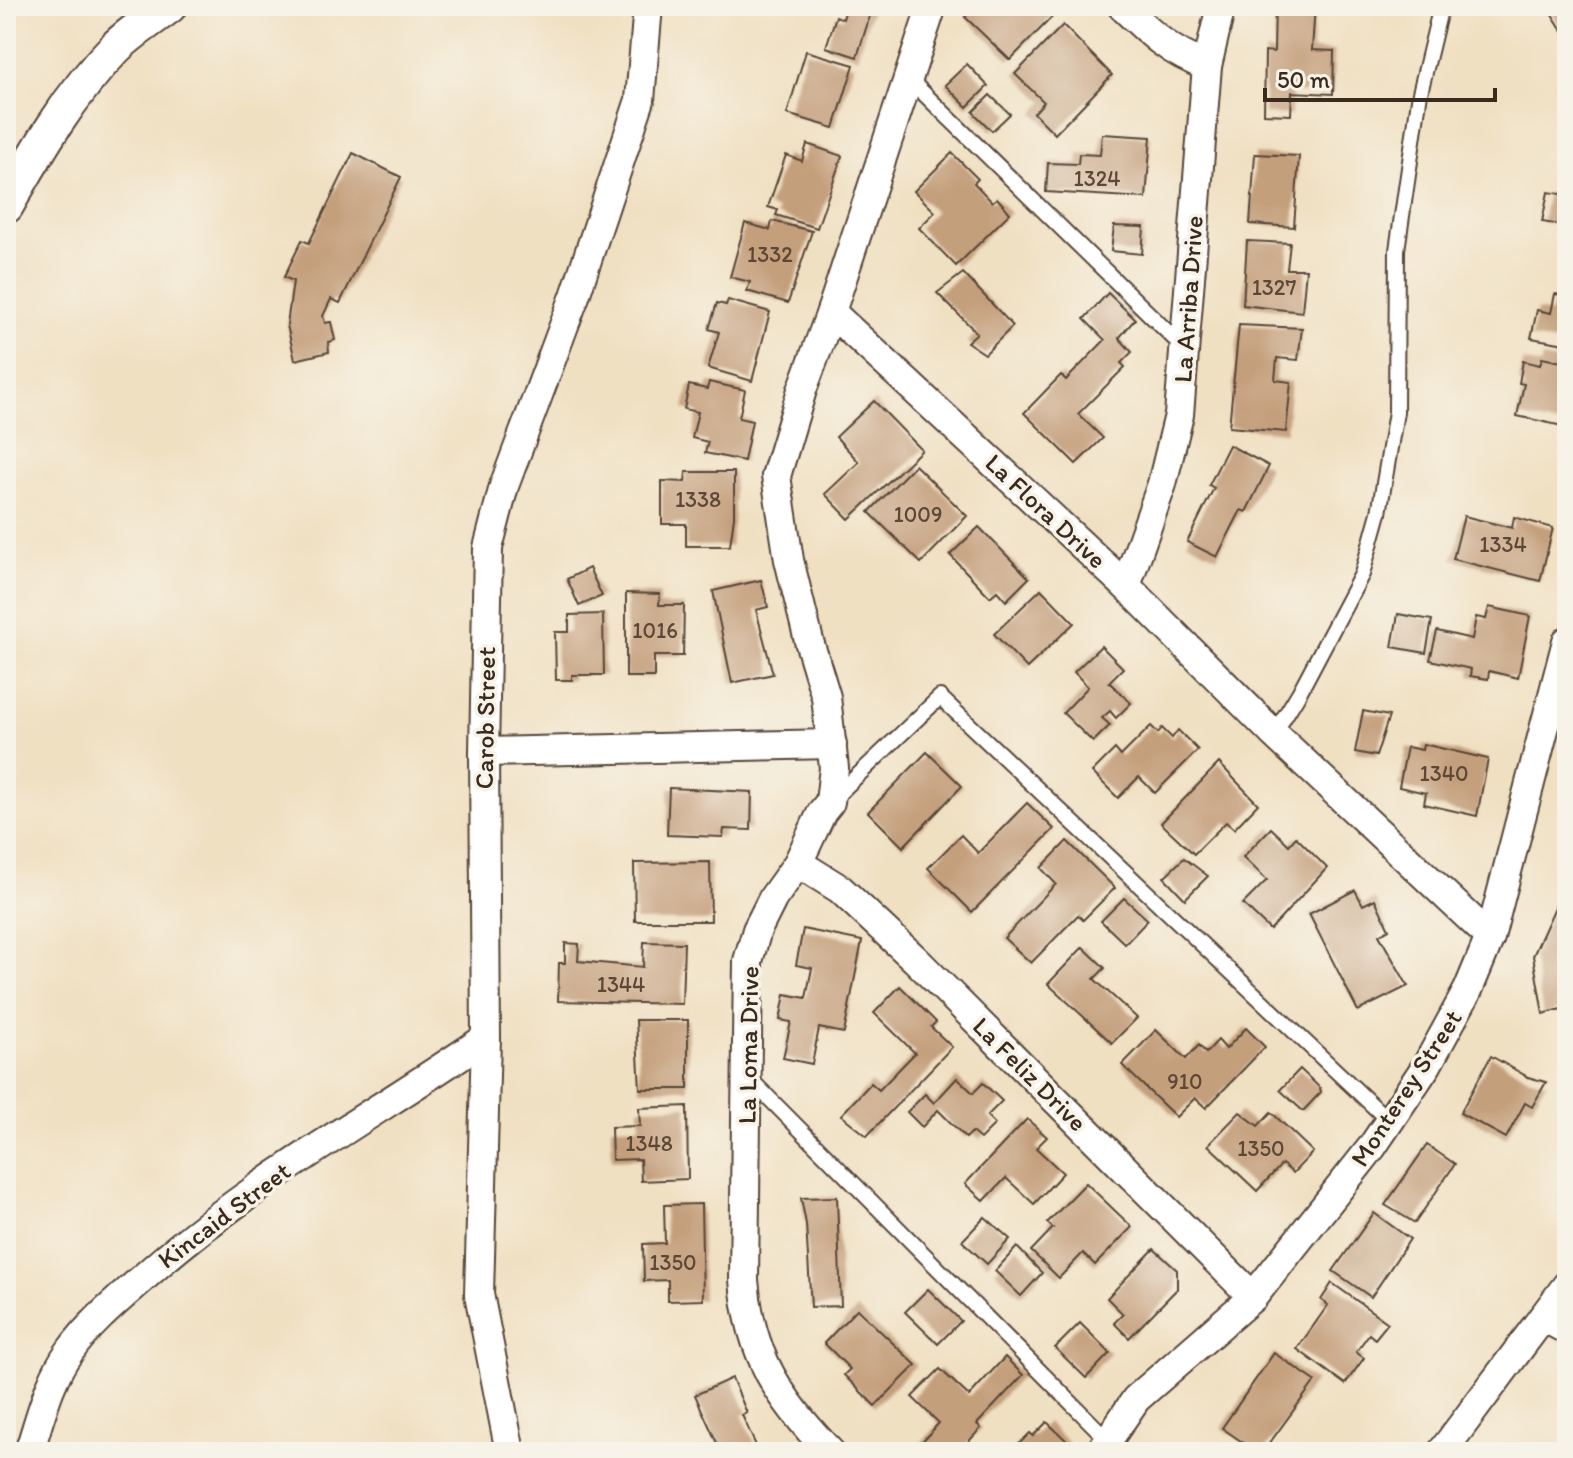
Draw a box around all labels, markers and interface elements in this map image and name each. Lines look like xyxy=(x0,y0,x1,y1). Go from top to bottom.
scale bar xyxy=(1265,52,1495,102)
text: 50 m xyxy=(1277,65,1330,94)
house number: 1324 xyxy=(1074,165,1121,192)
street label: La Arriba Drive xyxy=(1166,214,1210,384)
house number: 1332 xyxy=(747,241,793,268)
house number: 1327 xyxy=(1252,274,1296,301)
street label: La Flora Drive xyxy=(979,447,1113,575)
house number: 1338 xyxy=(675,486,721,513)
house number: 1009 xyxy=(894,501,942,528)
house number: 1334 xyxy=(1479,531,1527,558)
house number: 1016 xyxy=(632,617,678,644)
street label: Carob Street xyxy=(468,646,502,790)
house number: 1340 xyxy=(1420,760,1468,787)
street label: La Loma Drive xyxy=(731,966,765,1124)
house number: 1344 xyxy=(597,971,645,998)
street label: Monterey Street xyxy=(1343,1003,1469,1172)
street label: La Feliz Drive xyxy=(966,1010,1094,1138)
house number: 910 xyxy=(1167,1068,1203,1095)
house number: 1348 xyxy=(625,1130,673,1157)
house number: 1350 xyxy=(1237,1135,1285,1162)
street label: Kincaid Street xyxy=(151,1155,297,1275)
house number: 1350 xyxy=(649,1249,697,1276)

